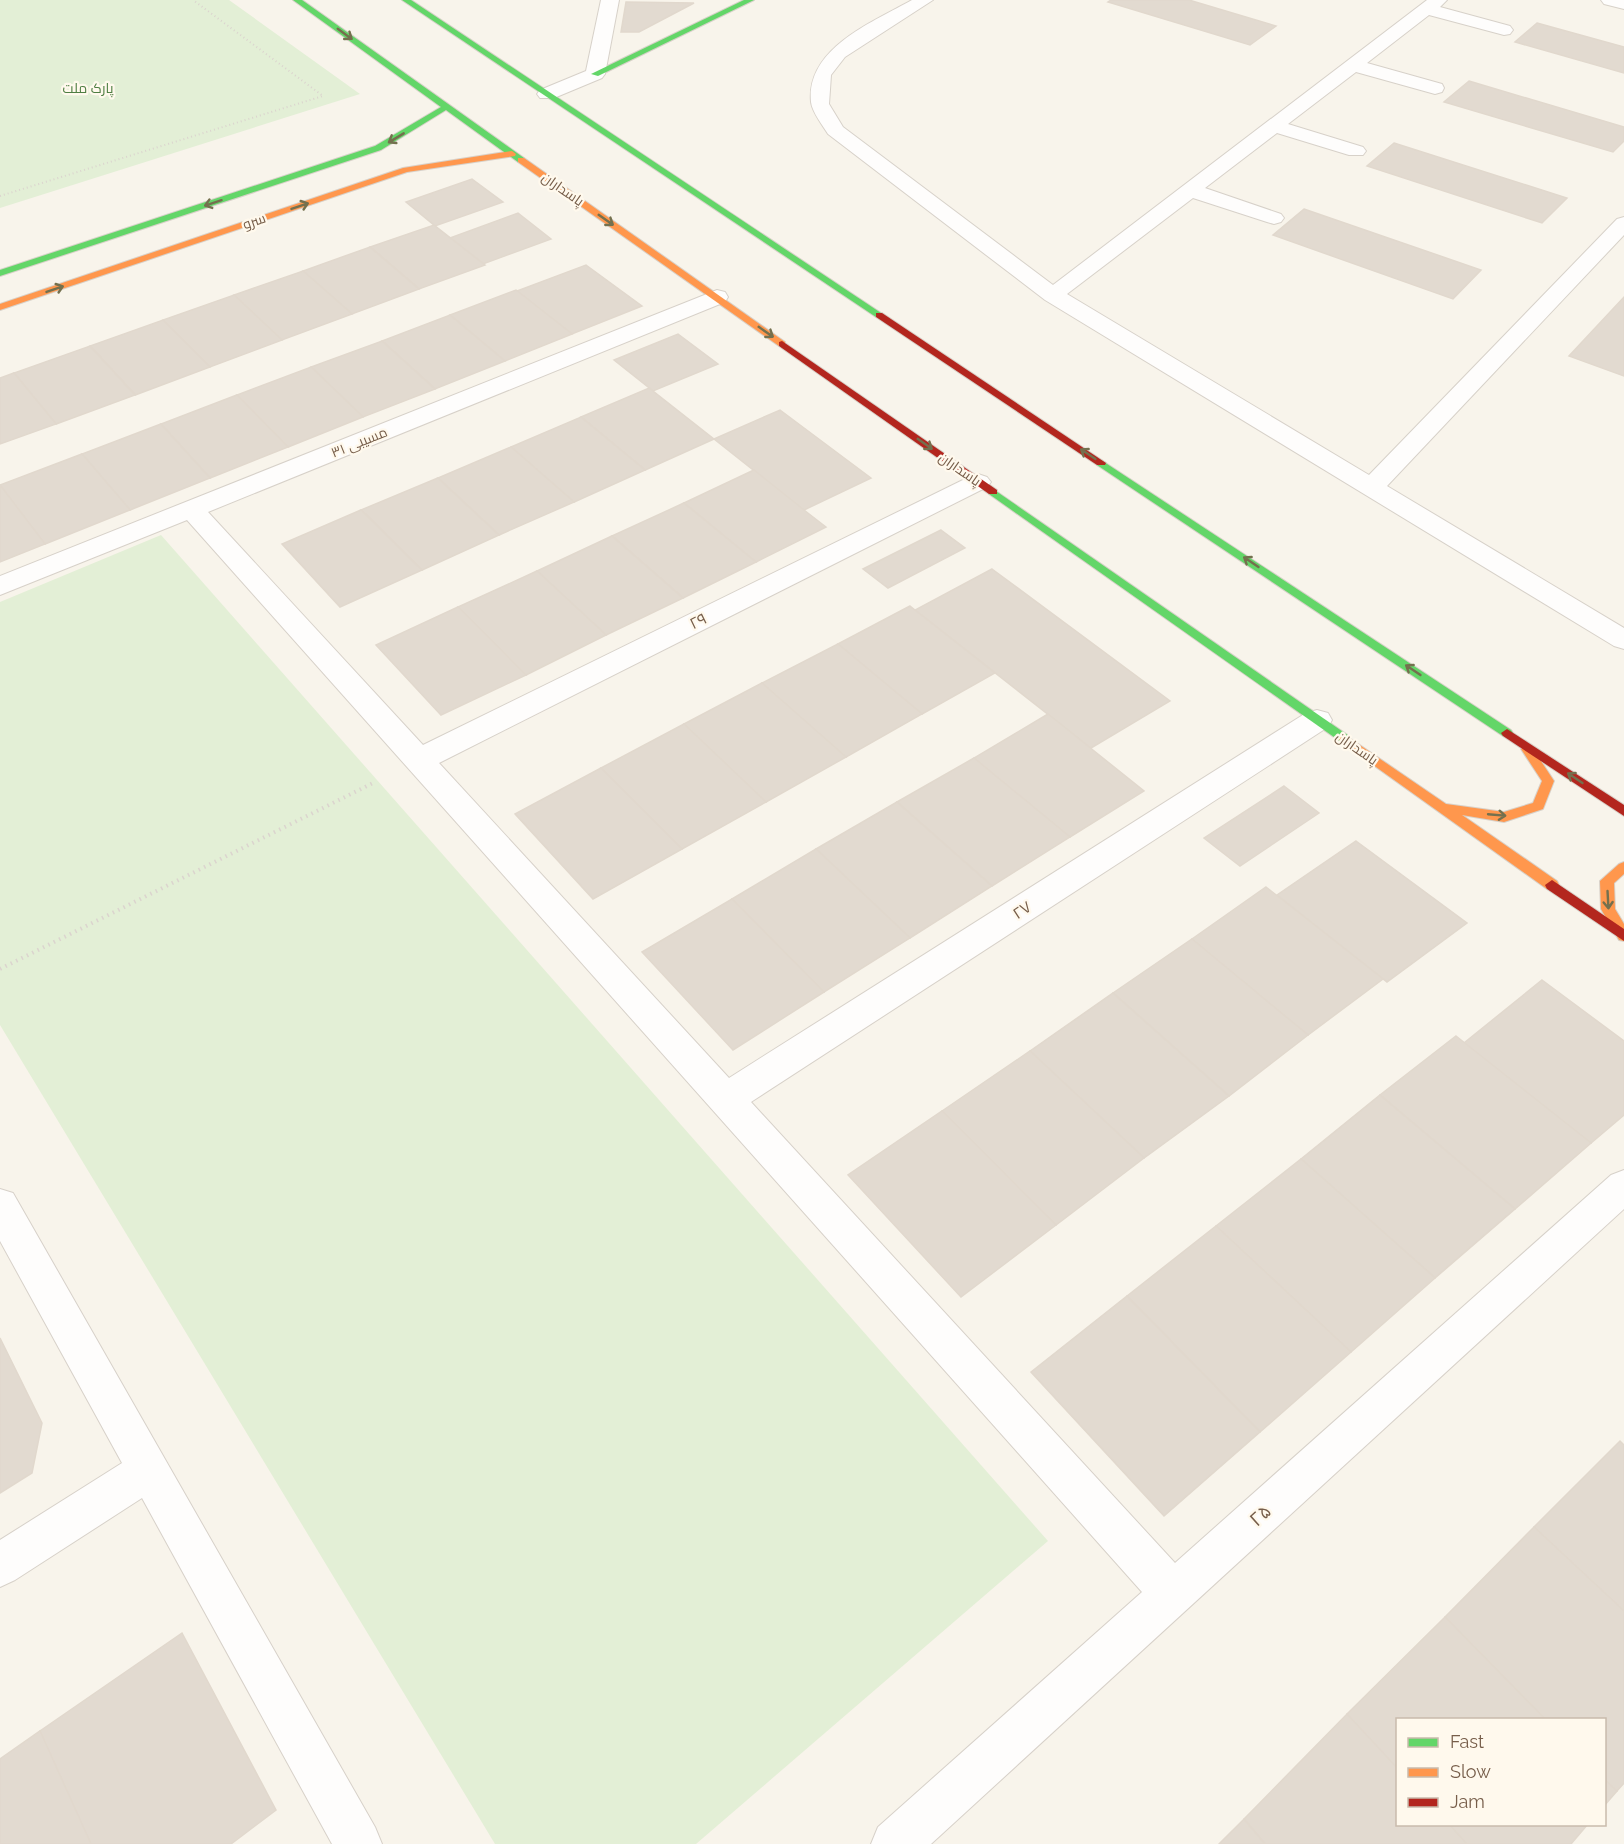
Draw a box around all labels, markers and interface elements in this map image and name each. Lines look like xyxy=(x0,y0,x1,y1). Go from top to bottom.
one-way arrow xyxy=(336,28,352,40)
park label: پارک ملت xyxy=(63,80,114,98)
one-way arrow xyxy=(388,132,405,144)
street label: پاسداران xyxy=(538,169,587,211)
one-way arrow xyxy=(204,198,223,209)
one-way arrow xyxy=(290,200,309,211)
street label: سرو xyxy=(240,210,268,232)
one-way arrow xyxy=(598,214,614,226)
one-way arrow xyxy=(45,282,64,293)
one-way arrow xyxy=(758,326,774,338)
street label: ۳۱ مسیبی xyxy=(329,424,389,460)
one-way arrow xyxy=(917,438,933,450)
one-way arrow xyxy=(1081,448,1097,460)
street label: پاسداران xyxy=(935,449,984,491)
one-way arrow xyxy=(1243,556,1260,568)
street label: ۲۹ xyxy=(686,609,710,633)
one-way arrow xyxy=(1405,664,1422,676)
street label: پاسداران xyxy=(1332,728,1381,770)
one-way arrow xyxy=(1568,772,1584,784)
one-way arrow xyxy=(1487,810,1506,821)
one-way arrow xyxy=(1603,889,1614,909)
street label: ۲۷ xyxy=(1009,897,1035,923)
street label: ۲۵ xyxy=(1244,1499,1276,1531)
legend xyxy=(1396,1718,1606,1826)
text: Fast xyxy=(1450,1731,1484,1752)
text: Slow xyxy=(1450,1761,1491,1782)
text: Jam xyxy=(1450,1791,1485,1812)

